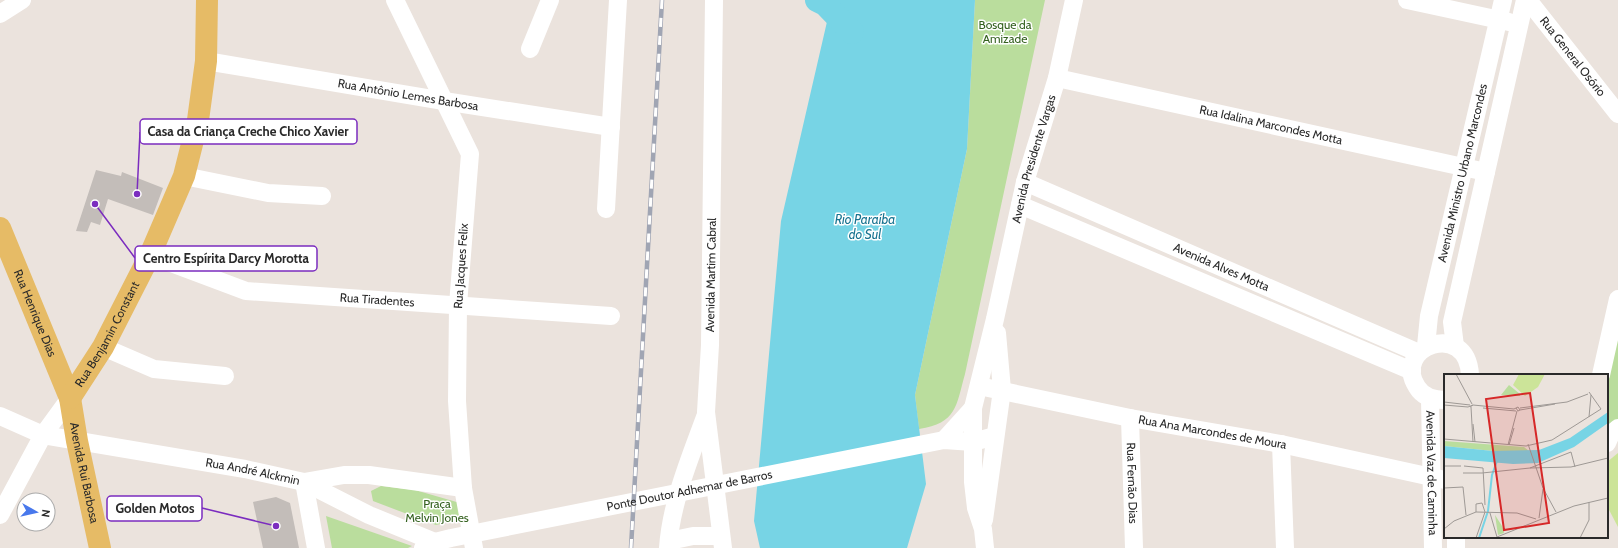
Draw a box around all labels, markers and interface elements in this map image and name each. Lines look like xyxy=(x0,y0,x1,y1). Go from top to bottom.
street label: Rua General Osório xyxy=(1537,13,1609,99)
park label: Bosque da Amizade xyxy=(979,17,1032,46)
street label: Rua Antônio Lemes Barbosa xyxy=(337,75,480,113)
street label: Avenida Ministro Urbano Marcondes xyxy=(1434,82,1490,264)
street label: Avenida Presidente Vargas xyxy=(1008,93,1058,224)
street label: Rua Idalina Marcondes Motta xyxy=(1198,101,1344,147)
callout: Casa da Criança Creche Chico Xavier xyxy=(140,119,357,144)
text: Casa da Criança Creche Chico Xavier xyxy=(147,123,349,139)
water label: Rio Paraíba do Sul xyxy=(835,211,895,242)
street label: Avenida Martim Cabral xyxy=(702,217,719,332)
street label: Rua Jacques Felix xyxy=(450,222,471,309)
street label: Avenida Alves Motta xyxy=(1171,239,1272,294)
callout: Centro Espírita Darcy Morotta xyxy=(135,246,317,271)
text: Centro Espírita Darcy Morotta xyxy=(143,250,310,266)
street label: Rua Henrique Dias xyxy=(11,267,60,359)
street label: Rua Benjamin Constant xyxy=(71,279,142,390)
street label: Rua Tiradentes xyxy=(339,289,415,310)
inset map xyxy=(1444,374,1608,538)
street label: Avenida Vaz de Caminha xyxy=(1423,410,1441,536)
street label: Rua Ana Marcondes de Moura xyxy=(1137,412,1288,452)
street label: Avenida Rui Barbosa xyxy=(67,421,103,525)
street label: Rua Fernão Dias xyxy=(1124,442,1141,524)
street label: Rua André Alckmin xyxy=(205,455,302,488)
street label: Ponte Doutor Adhemar de Barros xyxy=(605,466,773,514)
north arrow xyxy=(16,492,56,532)
callout: Golden Motos xyxy=(107,496,202,521)
park label: Praça Melvin Jones xyxy=(405,496,469,525)
text: Golden Motos xyxy=(116,500,195,516)
text: N xyxy=(38,509,53,518)

